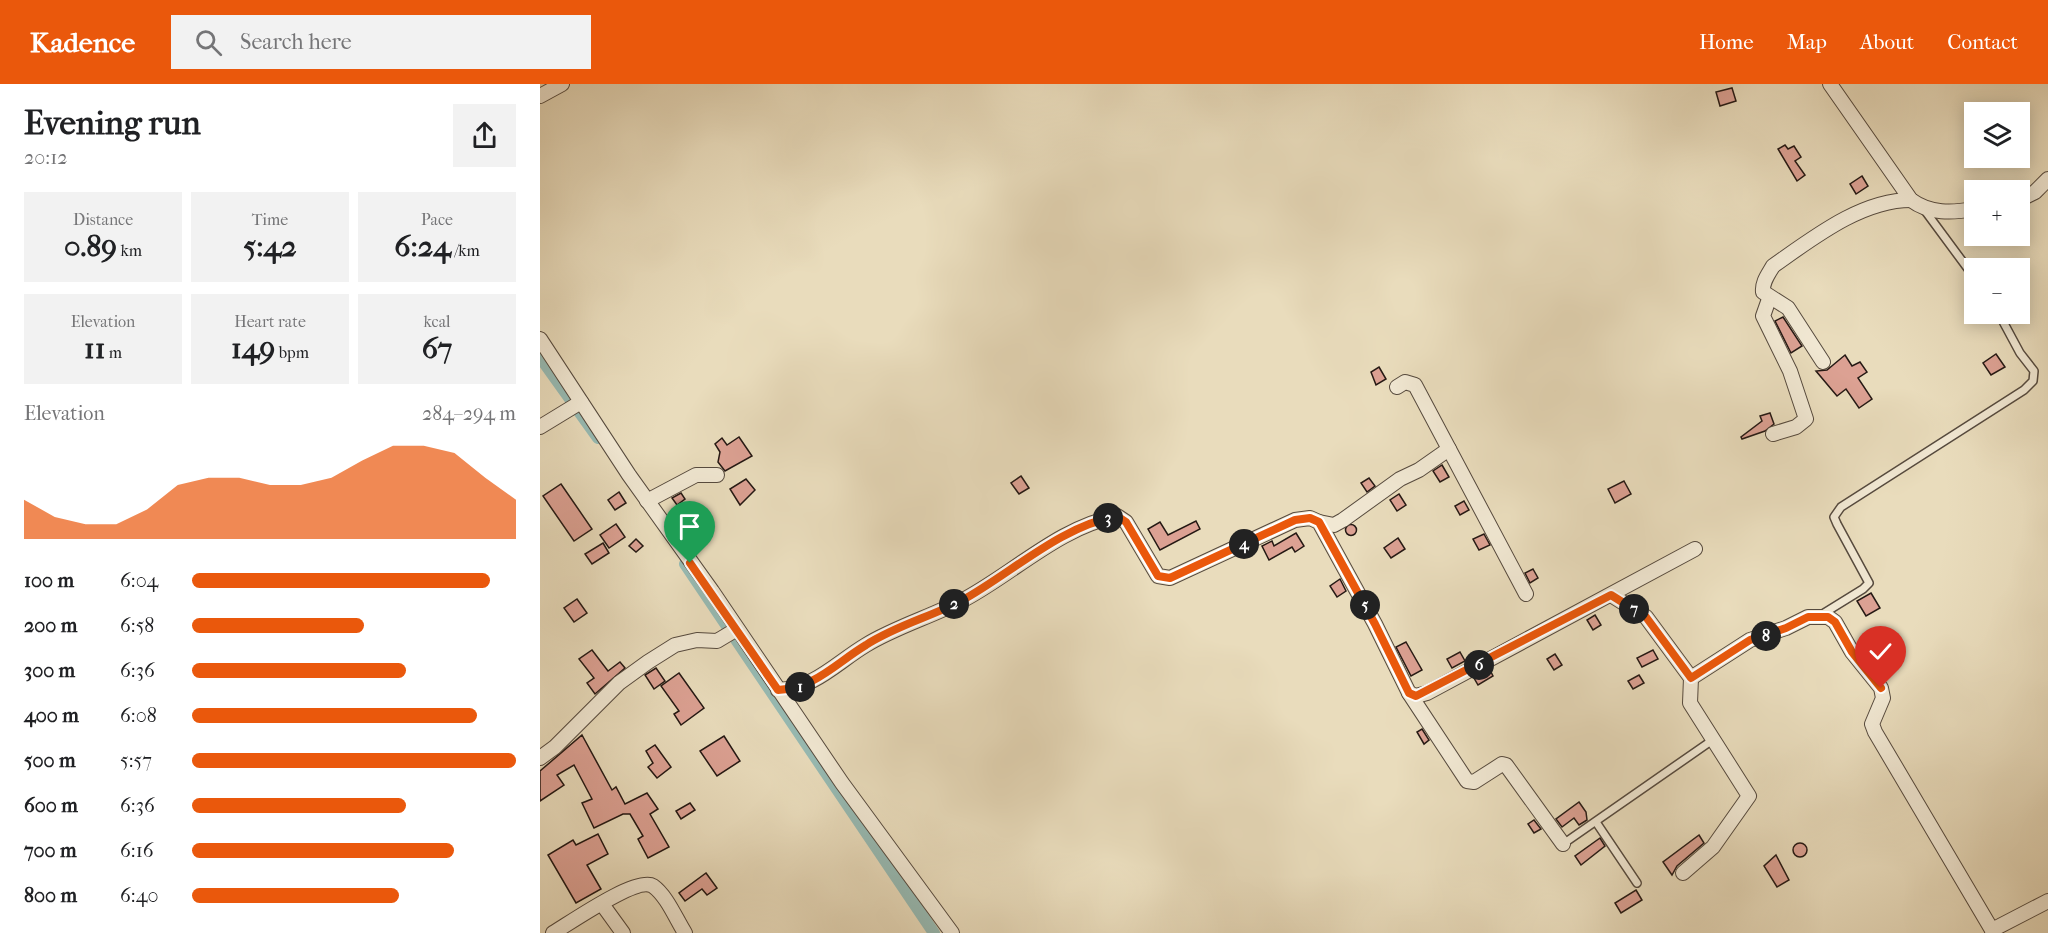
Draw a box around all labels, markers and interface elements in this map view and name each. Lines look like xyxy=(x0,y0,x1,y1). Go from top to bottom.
search box xyxy=(171,15,591,69)
text: Kadence xyxy=(30,26,135,59)
icon: search xyxy=(192,26,225,59)
text: Search here xyxy=(240,29,352,55)
text: Home xyxy=(1699,30,1754,54)
text: Map xyxy=(1787,30,1827,54)
text: About xyxy=(1860,30,1914,54)
text: Contact xyxy=(1947,30,2018,54)
map controls xyxy=(1964,102,2030,324)
button: layers xyxy=(1964,102,2030,168)
text: Evening run xyxy=(24,104,201,143)
button: share xyxy=(453,104,516,167)
text: 20:12 xyxy=(24,146,68,169)
button: + xyxy=(1964,180,2030,246)
text: Distance xyxy=(73,210,133,229)
text: Time xyxy=(252,210,288,229)
text: Pace xyxy=(421,210,453,229)
text: 0.89 xyxy=(64,229,117,264)
text: 5:42 xyxy=(243,229,297,264)
text: 6:24 xyxy=(394,229,451,264)
text: km xyxy=(117,241,142,260)
text: /km xyxy=(451,241,480,260)
button: − xyxy=(1964,258,2030,324)
text: Elevation xyxy=(71,312,135,331)
text: Heart rate xyxy=(234,312,306,331)
text: kcal xyxy=(424,312,450,331)
text: 11 xyxy=(84,331,105,366)
text: 149 xyxy=(231,331,275,366)
text: 67 xyxy=(422,331,452,366)
text: m xyxy=(105,343,122,362)
text: bpm xyxy=(275,343,309,362)
text: Elevation xyxy=(24,402,105,425)
text: 284–294 m xyxy=(422,402,516,425)
pin xyxy=(664,501,715,563)
pin: 3 xyxy=(1093,503,1123,533)
text: 3 xyxy=(1105,508,1111,527)
icon: arrive xyxy=(673,510,706,543)
pin: 4 xyxy=(1229,529,1259,559)
text: 4 xyxy=(1239,534,1249,553)
text: 100 m xyxy=(24,569,74,592)
text: 6:04 xyxy=(120,569,158,592)
pin: 2 xyxy=(939,589,969,619)
pin: 5 xyxy=(1350,590,1380,620)
text: 2 xyxy=(950,594,958,613)
pin: 7 xyxy=(1619,594,1649,624)
text: 5 xyxy=(1362,595,1368,614)
text: 7 xyxy=(1630,599,1638,618)
text: 200 m xyxy=(24,614,77,637)
text: 6:58 xyxy=(120,614,154,637)
pin: 8 xyxy=(1751,621,1781,651)
text: 8 xyxy=(1762,626,1770,645)
pin xyxy=(1855,626,1906,688)
icon: check xyxy=(1864,635,1897,668)
pin: 6 xyxy=(1464,650,1494,680)
text: 6 xyxy=(1475,655,1483,674)
text: 300 m xyxy=(24,659,75,682)
text: 6:36 xyxy=(120,659,155,682)
pin: 1 xyxy=(785,672,815,702)
text: 1 xyxy=(797,677,803,696)
text: 400 m xyxy=(24,704,79,727)
text: 6:08 xyxy=(120,704,157,727)
text: 500 m xyxy=(24,749,76,772)
text: 5:57 xyxy=(120,749,152,772)
text: 600 m xyxy=(24,794,78,817)
text: 6:36 xyxy=(120,794,155,817)
text: 700 m xyxy=(24,839,77,862)
text: 6:16 xyxy=(120,839,154,862)
text: 800 m xyxy=(24,884,77,907)
text: 6:40 xyxy=(120,884,159,907)

